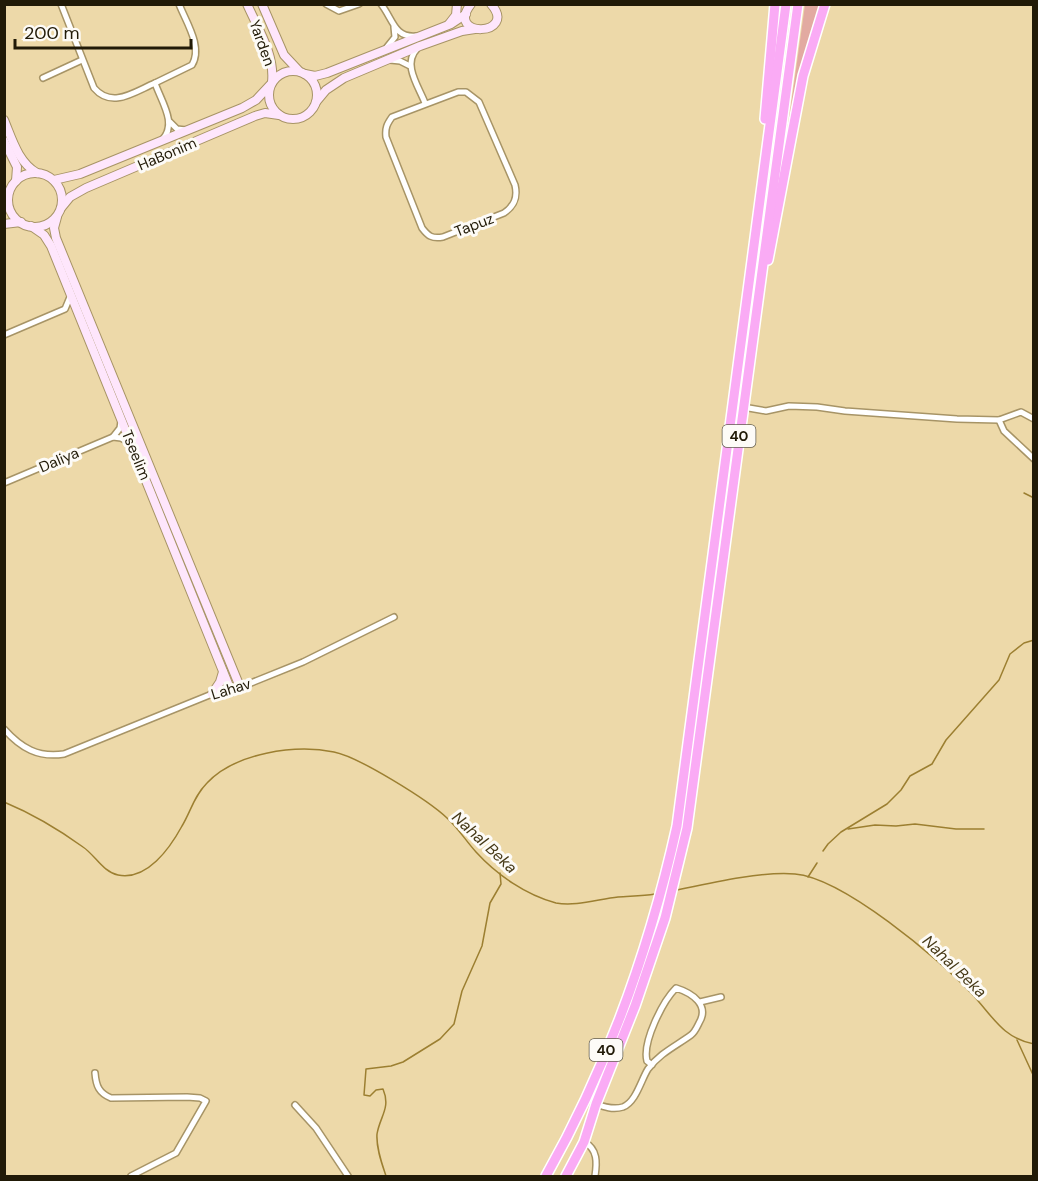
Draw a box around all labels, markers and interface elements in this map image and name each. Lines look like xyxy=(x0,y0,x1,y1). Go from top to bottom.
scale bar xyxy=(15,12,190,50)
street label: Yarden xyxy=(244,17,280,69)
text: 200 m xyxy=(24,21,80,45)
street label: HaBonim xyxy=(135,133,199,175)
street label: Tapuz xyxy=(452,208,497,242)
road number: 40 xyxy=(722,425,756,447)
street label: Tseelim xyxy=(117,427,155,483)
street label: Daliya xyxy=(36,443,82,477)
street label: Lahav xyxy=(209,673,253,704)
water label: Nahal Beka xyxy=(448,807,522,878)
water label: Nahal Beka xyxy=(918,931,991,1002)
road number: 40 xyxy=(590,1039,622,1061)

